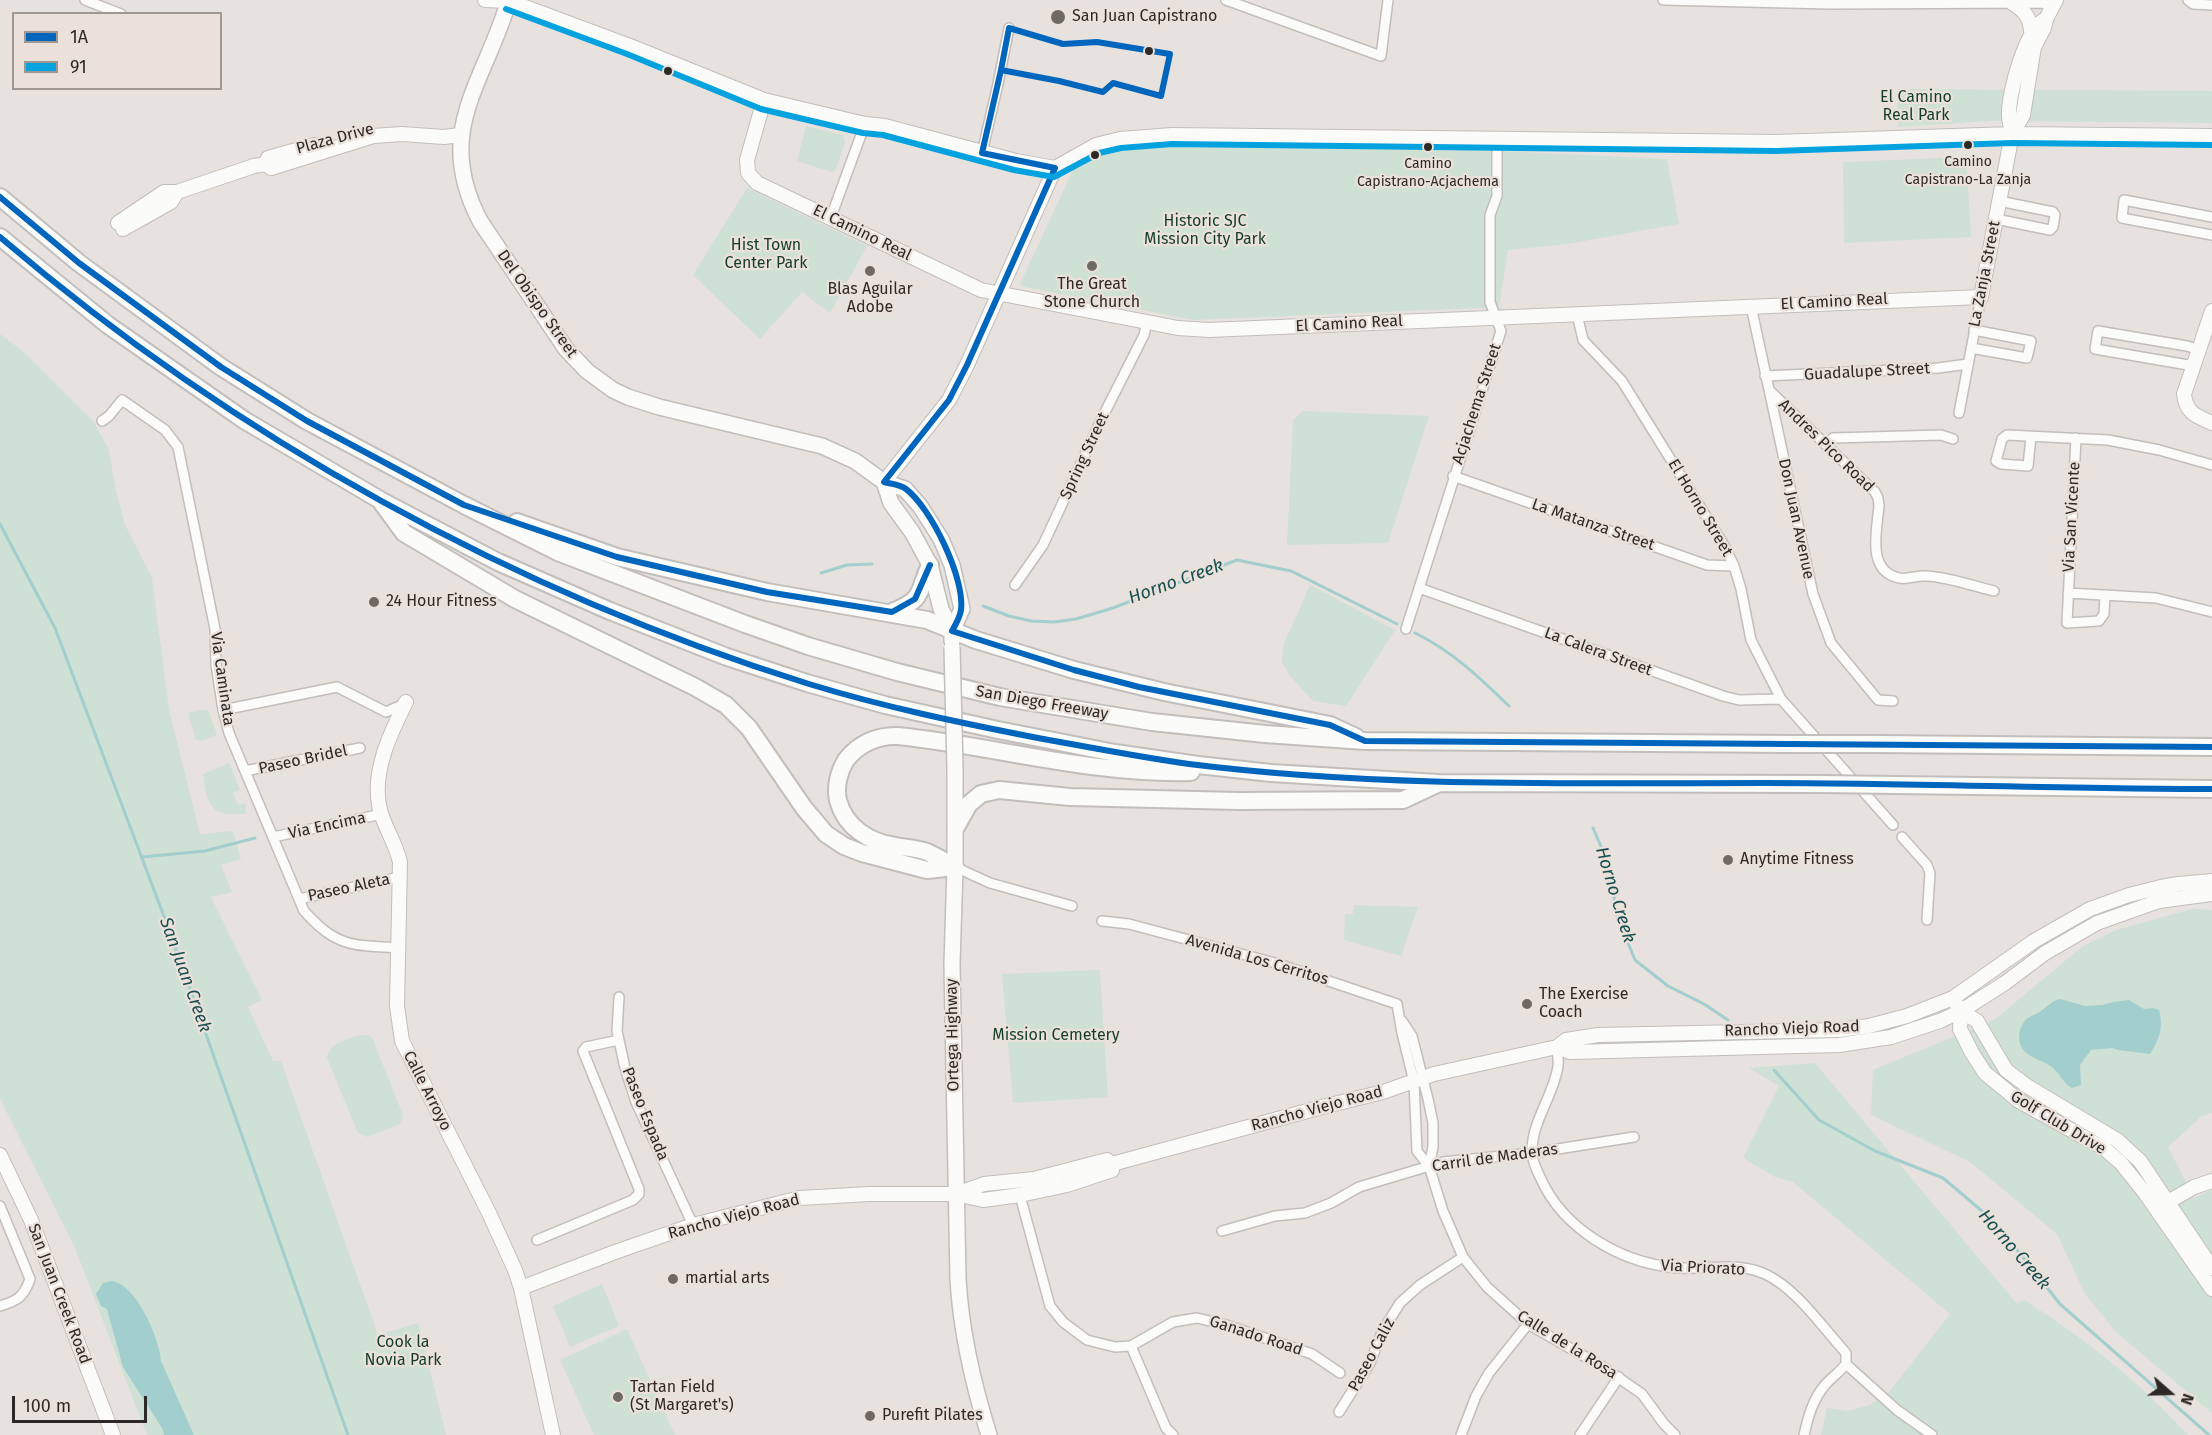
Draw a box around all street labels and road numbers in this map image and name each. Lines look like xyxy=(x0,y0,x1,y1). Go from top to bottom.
street label: Plaza Drive xyxy=(294,119,376,159)
street label: El Camino Real xyxy=(810,201,914,265)
street label: La Zanja Street xyxy=(1965,219,2005,329)
street label: Del Obispo Street xyxy=(493,246,581,362)
street label: El Camino Real xyxy=(1780,290,1888,314)
street label: El Camino Real xyxy=(1295,312,1403,336)
street label: Acjachema Street xyxy=(1448,341,1506,467)
street label: Guadalupe Street xyxy=(1804,359,1930,385)
street label: Andres Pico Road xyxy=(1774,395,1878,497)
street label: Spring Street xyxy=(1056,409,1114,503)
street label: El Horno Street xyxy=(1663,456,1737,560)
street label: Don Juan Avenue xyxy=(1774,457,1818,581)
street label: Via San Vicente xyxy=(2060,461,2084,573)
street label: La Matanza Street xyxy=(1529,495,1657,555)
street label: La Calera Street xyxy=(1541,624,1655,680)
street label: Via Caminata xyxy=(206,631,238,727)
street label: San Diego Freeway xyxy=(974,682,1110,724)
street label: Paseo Bridel xyxy=(257,741,349,779)
street label: Via Encima xyxy=(287,808,367,844)
street label: Paseo Aleta xyxy=(306,870,392,906)
street label: Avenida Los Cerritos xyxy=(1184,930,1330,990)
street label: Ortega Highway xyxy=(942,978,964,1092)
street label: Rancho Viejo Road xyxy=(1724,1017,1860,1041)
street label: Calle Arroyo xyxy=(399,1048,455,1134)
street label: Paseo Espada xyxy=(618,1065,672,1163)
street label: Rancho Viejo Road xyxy=(1249,1082,1385,1136)
street label: Golf Club Drive xyxy=(2007,1087,2109,1159)
street label: Carril de Maderas xyxy=(1431,1140,1559,1176)
street label: Rancho Viejo Road xyxy=(666,1190,802,1244)
street label: San Juan Creek Road xyxy=(23,1221,95,1367)
street label: Via Priorato xyxy=(1660,1256,1746,1280)
street label: Calle de la Rosa xyxy=(1513,1307,1621,1383)
street label: Ganado Road xyxy=(1207,1312,1305,1360)
street label: Paseo Caliz xyxy=(1345,1315,1399,1395)

